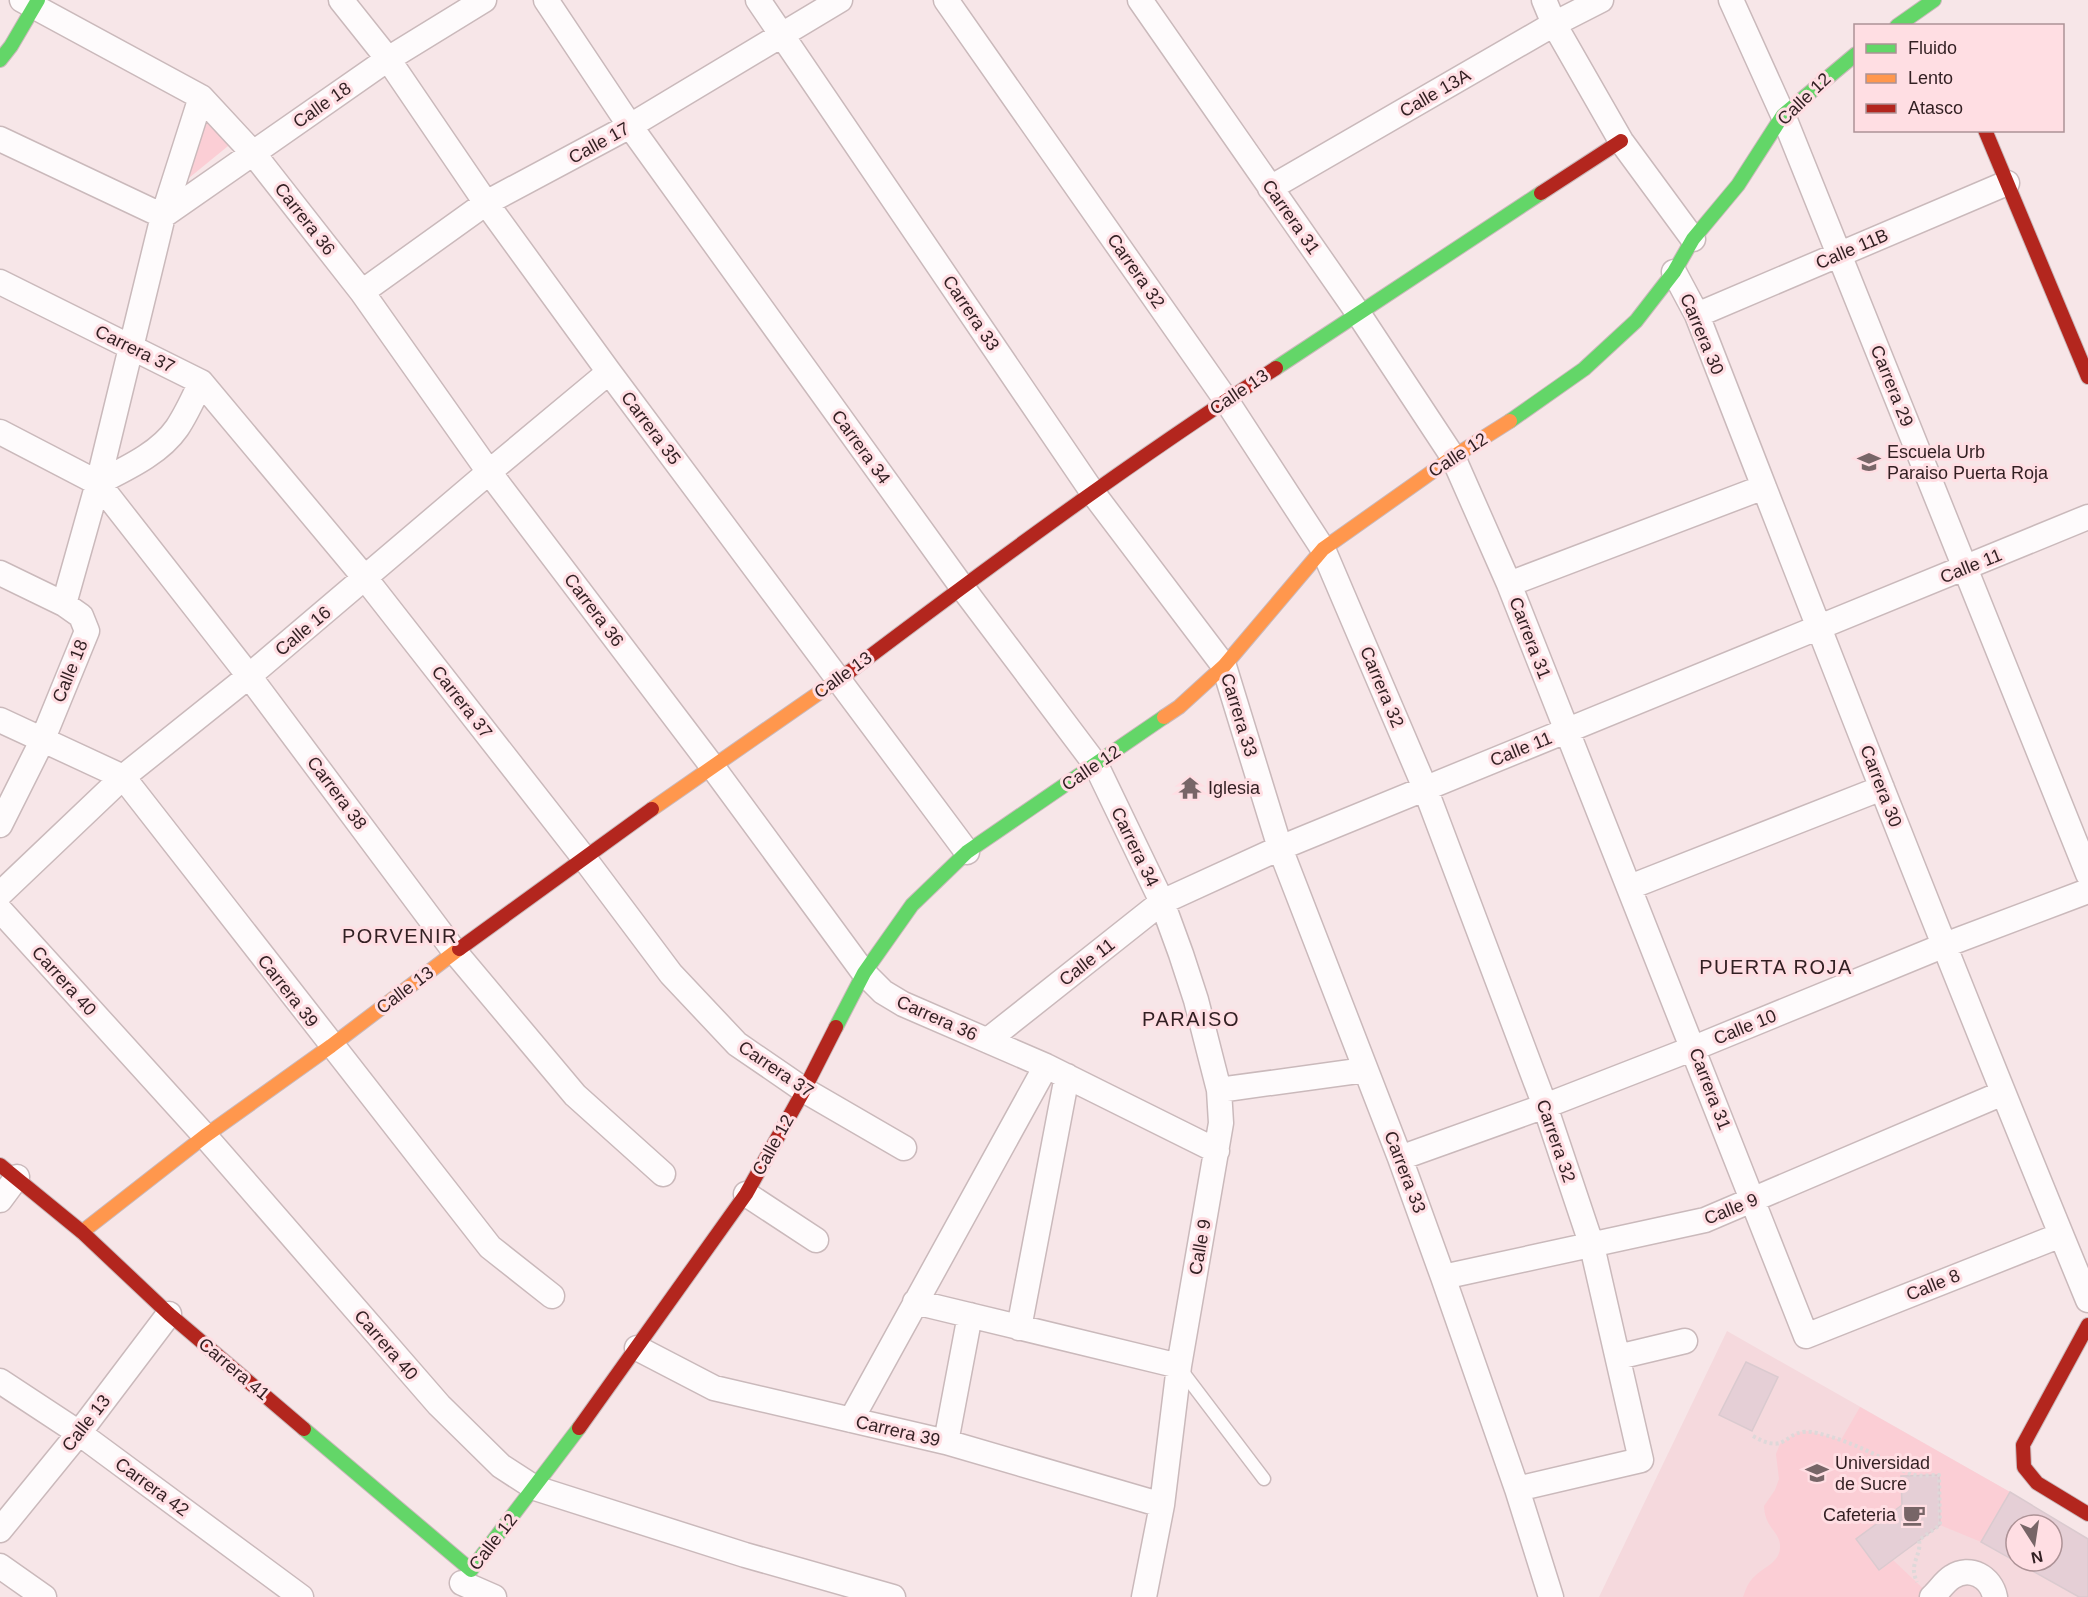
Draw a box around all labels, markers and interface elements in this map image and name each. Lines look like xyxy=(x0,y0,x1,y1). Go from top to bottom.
legend xyxy=(1854,24,2064,132)
text: Fluido xyxy=(1908,38,1957,58)
street label: Calle 13A xyxy=(1396,65,1474,121)
text: Lento xyxy=(1908,68,1953,88)
street label: Calle 12 xyxy=(1773,69,1835,129)
street label: Calle 18 xyxy=(289,78,355,132)
text: Atasco xyxy=(1908,98,1963,118)
street label: Calle 17 xyxy=(565,118,633,168)
street label: Carrera 31 xyxy=(1258,176,1324,258)
street label: Carrera 36 xyxy=(271,179,339,259)
street label: Calle 11B xyxy=(1813,225,1891,273)
street label: Carrera 32 xyxy=(1103,230,1169,312)
street label: Carrera 33 xyxy=(939,272,1003,354)
street label: Carrera 30 xyxy=(1676,290,1728,378)
street label: Carrera 37 xyxy=(92,321,178,377)
street label: Carrera 29 xyxy=(1867,342,1917,430)
street label: Calle 13 xyxy=(1206,365,1272,419)
street label: Carrera 35 xyxy=(617,388,685,468)
street label: Carrera 34 xyxy=(828,406,894,488)
street label: Calle 12 xyxy=(1425,429,1491,481)
place label: Escuela Urb Paraiso Puerta Roja xyxy=(1887,442,2049,483)
school or university icon: Escuela Urb Paraiso Puerta Roja xyxy=(1856,449,1882,475)
street label: Calle 11 xyxy=(1937,545,2005,587)
street label: Carrera 36 xyxy=(560,570,628,650)
street label: Carrera 31 xyxy=(1505,594,1555,682)
street label: Calle 16 xyxy=(271,602,335,660)
street label: Calle 18 xyxy=(48,637,92,705)
street label: Carrera 32 xyxy=(1356,643,1408,731)
street label: Calle 13 xyxy=(810,647,876,703)
street label: Carrera 37 xyxy=(428,662,496,742)
street label: Carrera 33 xyxy=(1217,671,1261,759)
street label: Calle 11 xyxy=(1487,728,1555,770)
street label: Calle 12 xyxy=(1058,741,1124,795)
street label: Carrera 30 xyxy=(1856,742,1906,830)
street label: Carrera 38 xyxy=(303,753,371,833)
temple icon: Iglesia xyxy=(1177,775,1203,801)
place label: Iglesia xyxy=(1208,778,1261,798)
street label: Carrera 34 xyxy=(1107,804,1163,890)
district label: PORVENIR xyxy=(342,925,458,947)
street label: Calle 11 xyxy=(1055,934,1119,990)
street label: Carrera 40 xyxy=(28,942,100,1020)
street label: Carrera 39 xyxy=(254,951,322,1031)
district label: PUERTA ROJA xyxy=(1699,956,1853,978)
street label: Calle 13 xyxy=(373,962,437,1018)
street label: Carrera 36 xyxy=(894,991,980,1045)
street label: Calle 10 xyxy=(1711,1005,1779,1049)
district label: PARAISO xyxy=(1142,1008,1240,1030)
street label: Carrera 37 xyxy=(735,1037,817,1101)
street label: Carrera 31 xyxy=(1685,1045,1735,1133)
street label: Carrera 32 xyxy=(1533,1097,1579,1185)
street label: Calle 12 xyxy=(748,1111,798,1179)
street label: Carrera 33 xyxy=(1380,1128,1430,1216)
street label: Calle 9 xyxy=(1701,1189,1761,1229)
street label: Calle 9 xyxy=(1185,1218,1215,1276)
street label: Calle 8 xyxy=(1903,1265,1963,1305)
street label: Carrera 40 xyxy=(350,1306,422,1384)
street label: Carrera 41 xyxy=(195,1334,273,1404)
street label: Calle 13 xyxy=(58,1391,114,1455)
street label: Carrera 39 xyxy=(854,1412,942,1450)
place label: Universidad de Sucre xyxy=(1835,1453,1930,1494)
street label: Carrera 42 xyxy=(111,1454,193,1520)
school or university icon: Universidad de Sucre xyxy=(1804,1460,1830,1486)
cafe icon: Cafeteria xyxy=(1901,1502,1927,1528)
place label: Cafeteria xyxy=(1823,1505,1897,1525)
street label: Calle 12 xyxy=(465,1510,521,1574)
north arrow xyxy=(2004,1513,2064,1573)
text: N xyxy=(2030,1548,2044,1567)

